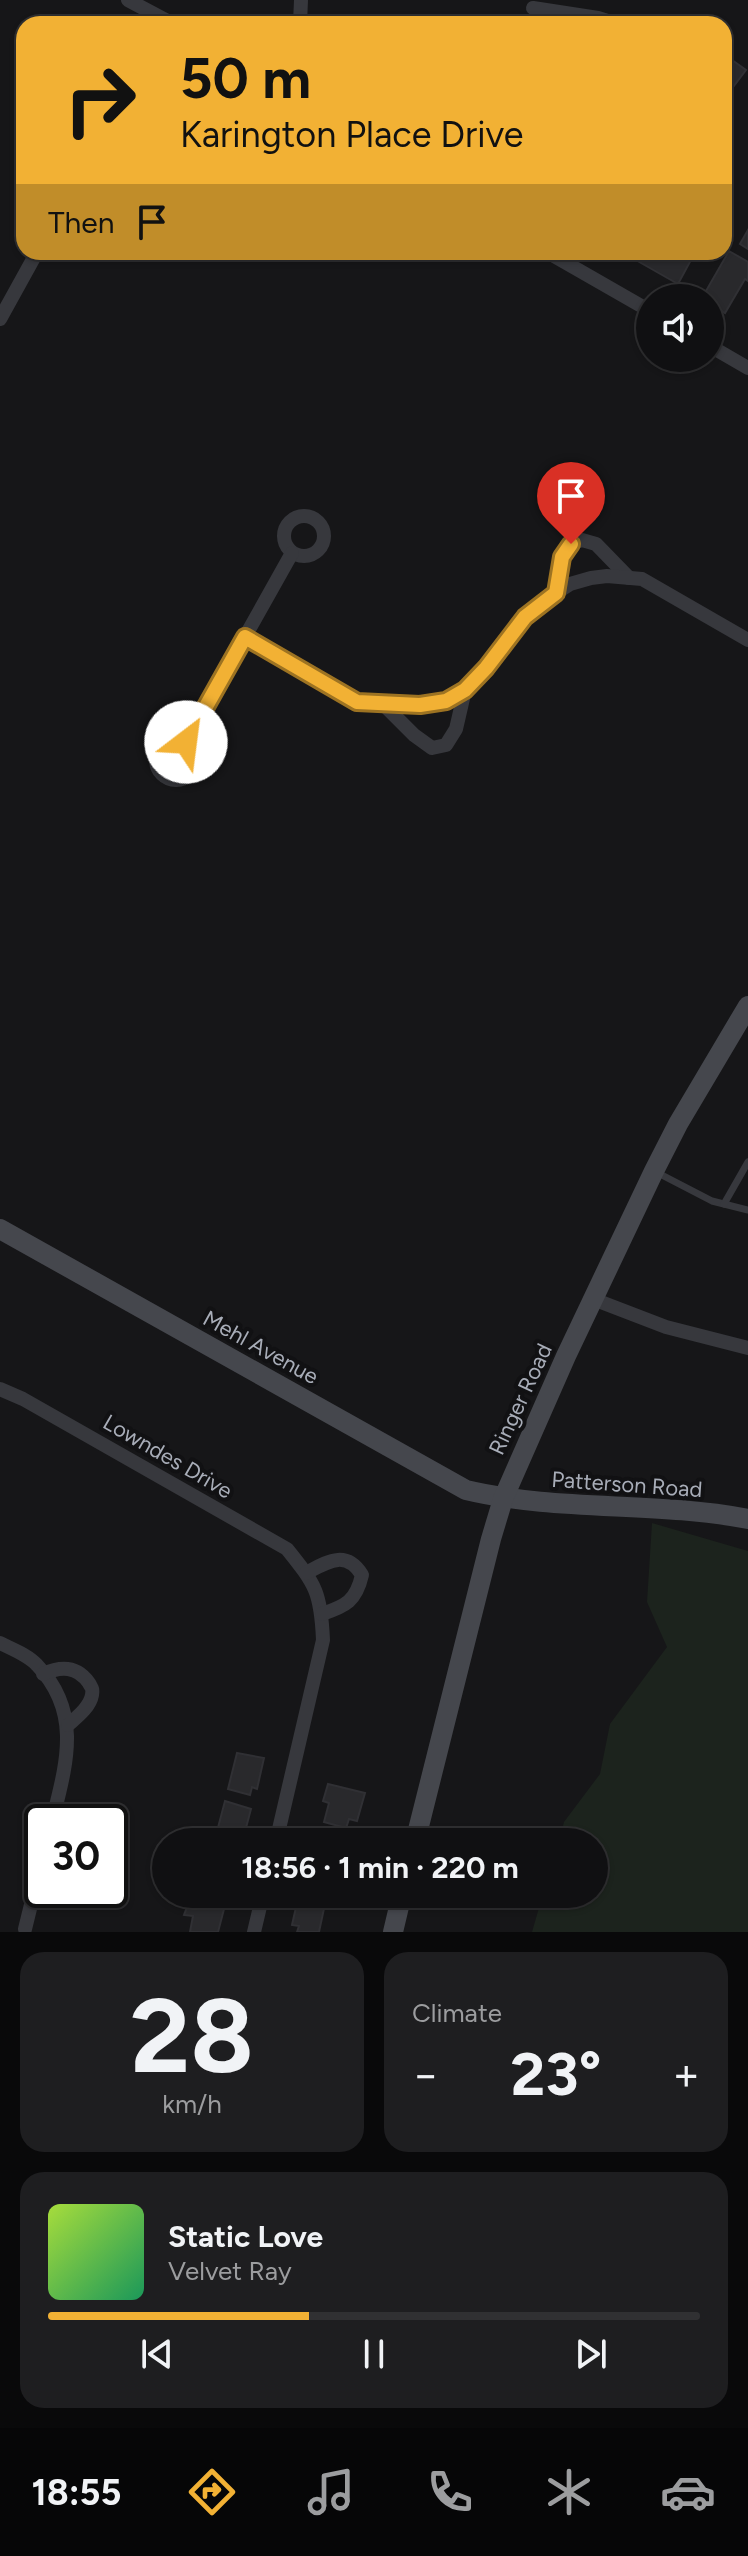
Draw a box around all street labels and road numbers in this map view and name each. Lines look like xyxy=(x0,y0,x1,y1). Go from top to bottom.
street label: Mehl Avenue xyxy=(198,1305,323,1390)
street label: Ringer Road xyxy=(483,1339,558,1459)
street label: Lowndes Drive xyxy=(98,1409,237,1504)
street label: Patterson Road xyxy=(551,1466,703,1503)

